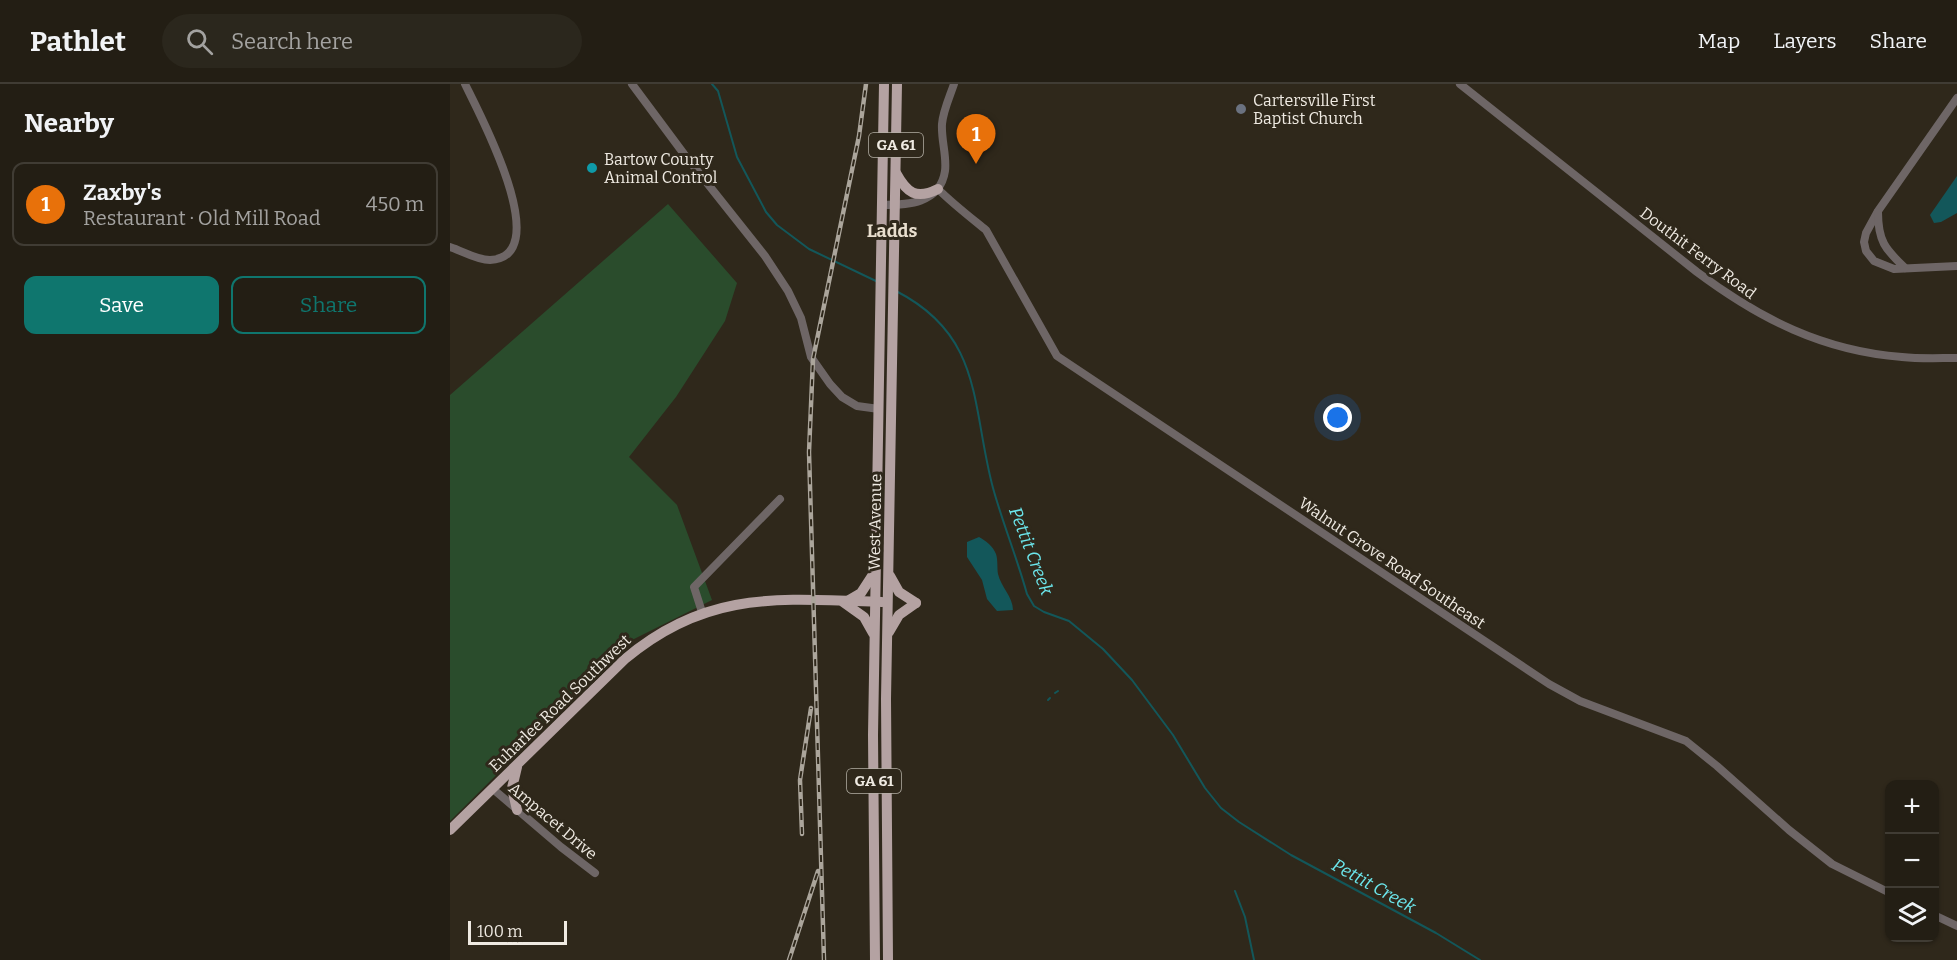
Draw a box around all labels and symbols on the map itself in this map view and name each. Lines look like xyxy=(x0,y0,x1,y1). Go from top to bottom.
place label: Cartersville First Baptist Church xyxy=(1253,91,1376,128)
marker: Cartersville First Baptist Church xyxy=(1234,102,1248,116)
pin: 1 xyxy=(956,115,996,164)
road number: GA 61 xyxy=(869,133,923,157)
place label: Bartow County Animal Control xyxy=(604,150,718,187)
marker: Bartow County Animal Control xyxy=(585,161,599,175)
street label: Douthit Ferry Road xyxy=(1636,203,1760,303)
district label: Ladds xyxy=(867,220,917,242)
your location xyxy=(1323,403,1352,432)
street label: West Avenue xyxy=(865,473,885,571)
street label: Walnut Grove Road Southeast xyxy=(1295,493,1489,633)
water label: Pettit Creek xyxy=(1004,504,1058,598)
street label: Euharlee Road Southwest xyxy=(485,630,635,776)
road number: GA 61 xyxy=(847,769,901,793)
street label: Ampacet Drive xyxy=(505,778,601,864)
water label: Pettit Creek xyxy=(1328,854,1420,918)
scale bar xyxy=(468,918,567,946)

